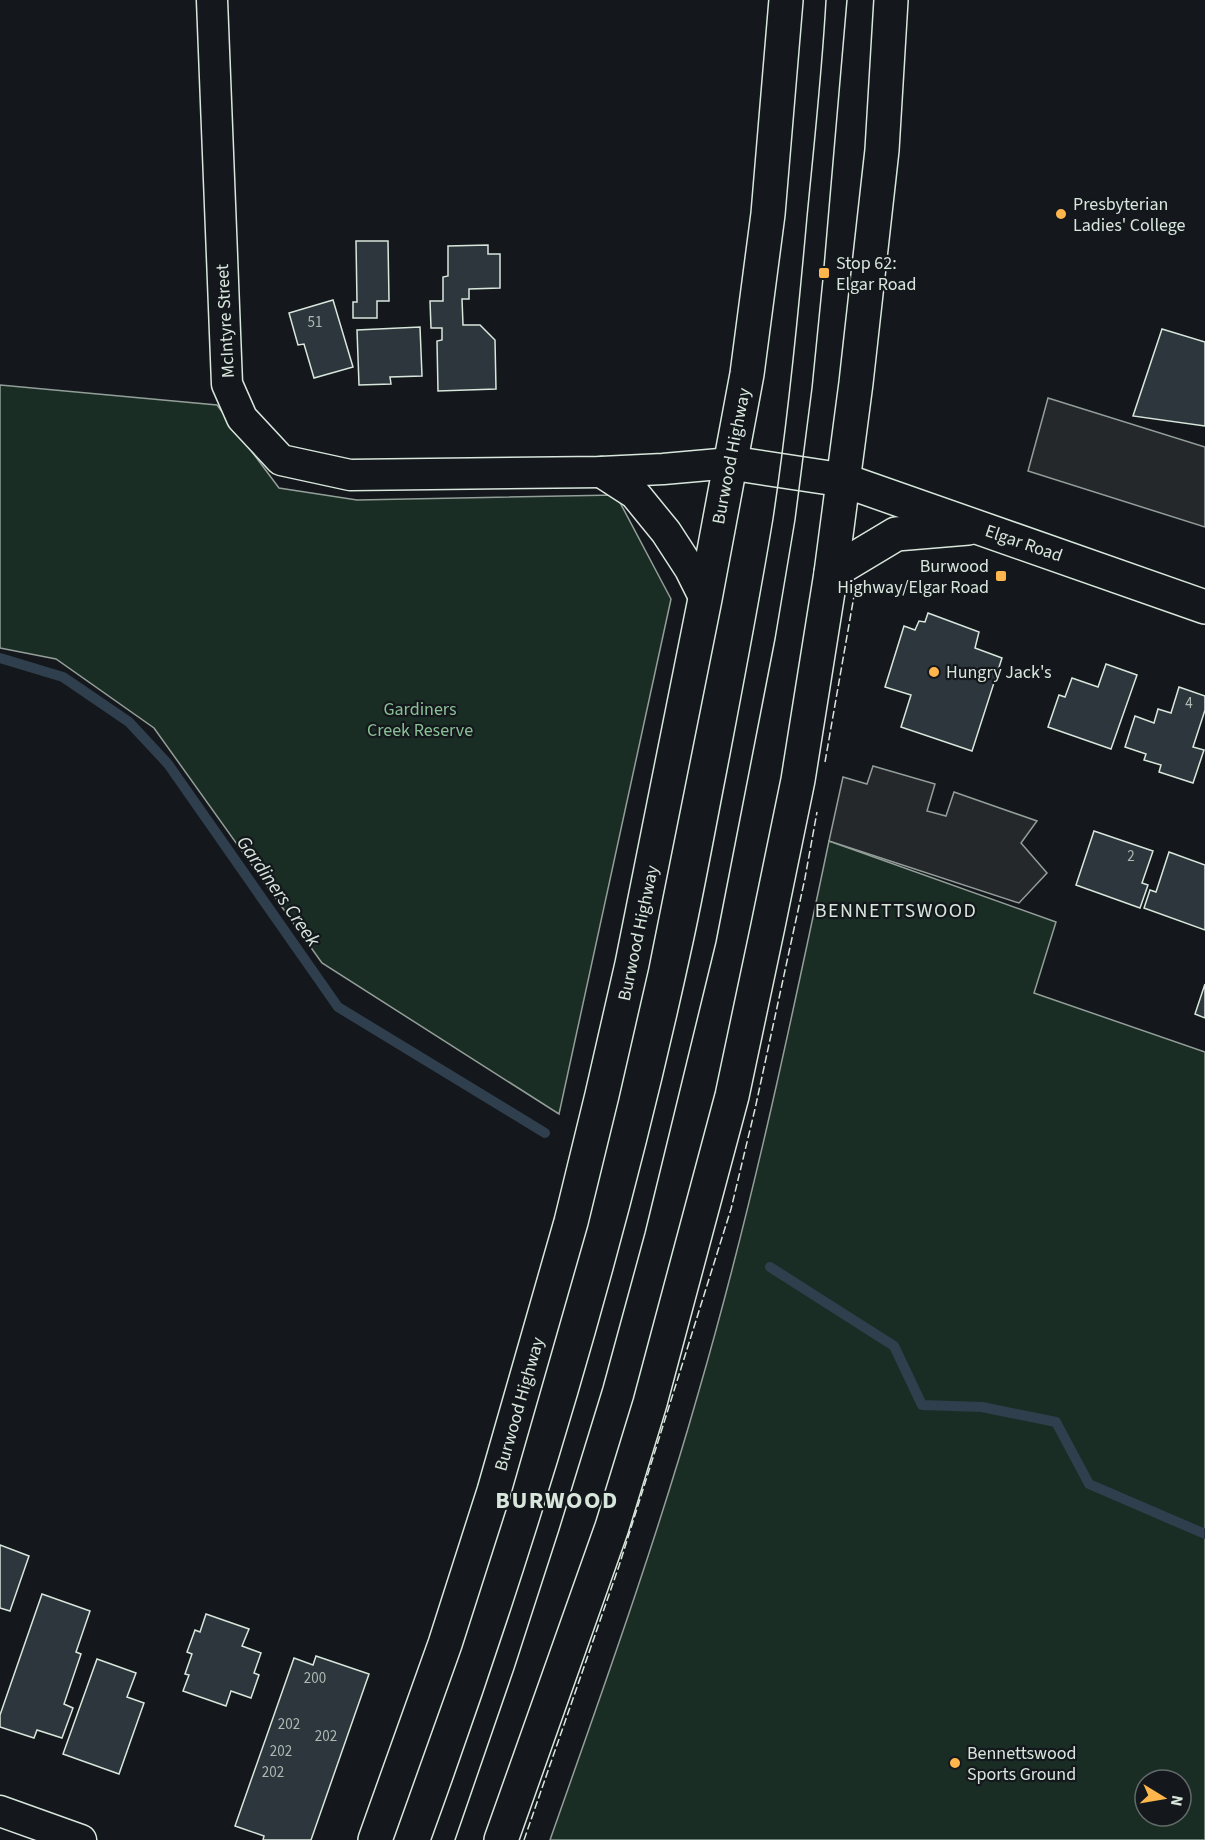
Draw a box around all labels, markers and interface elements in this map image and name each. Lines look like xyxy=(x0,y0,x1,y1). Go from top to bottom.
place label: Presbyterian Ladies' College xyxy=(1073,192,1186,238)
marker: Presbyterian Ladies' College xyxy=(1054,207,1068,221)
place label: Stop 62: Elgar Road xyxy=(836,251,916,297)
street label: McIntyre Street xyxy=(210,263,241,379)
marker: Stop 62: Elgar Road xyxy=(817,266,831,280)
house number: 51 xyxy=(308,312,322,333)
street label: Burwood Highway xyxy=(706,385,757,526)
street label: Elgar Road xyxy=(982,519,1066,568)
place label: Burwood Highway/Elgar Road xyxy=(837,554,989,600)
marker: Burwood Highway/Elgar Road xyxy=(994,569,1008,583)
place label: Hungry Jack's xyxy=(946,660,1052,685)
marker: Hungry Jack's xyxy=(927,665,941,679)
house number: 4 xyxy=(1185,693,1193,714)
park label: Gardiners Creek Reserve xyxy=(367,697,473,743)
water label: Gardiners Creek xyxy=(229,830,327,953)
house number: 2 xyxy=(1127,846,1135,867)
street label: Burwood Highway xyxy=(612,862,665,1003)
district label: BENNETTSWOOD xyxy=(815,897,977,925)
street label: Burwood Highway xyxy=(488,1334,551,1474)
district label: BURWOOD xyxy=(495,1483,619,1518)
house number: 200 xyxy=(304,1668,326,1689)
house number: 202 xyxy=(278,1714,300,1735)
house number: 202 xyxy=(315,1726,337,1747)
house number: 202 xyxy=(270,1741,292,1762)
place label: Bennettswood Sports Ground xyxy=(967,1741,1077,1787)
marker: Bennettswood Sports Ground xyxy=(948,1756,962,1770)
house number: 202 xyxy=(262,1762,284,1783)
north arrow xyxy=(1133,1768,1193,1828)
text: N xyxy=(1165,1793,1189,1808)

